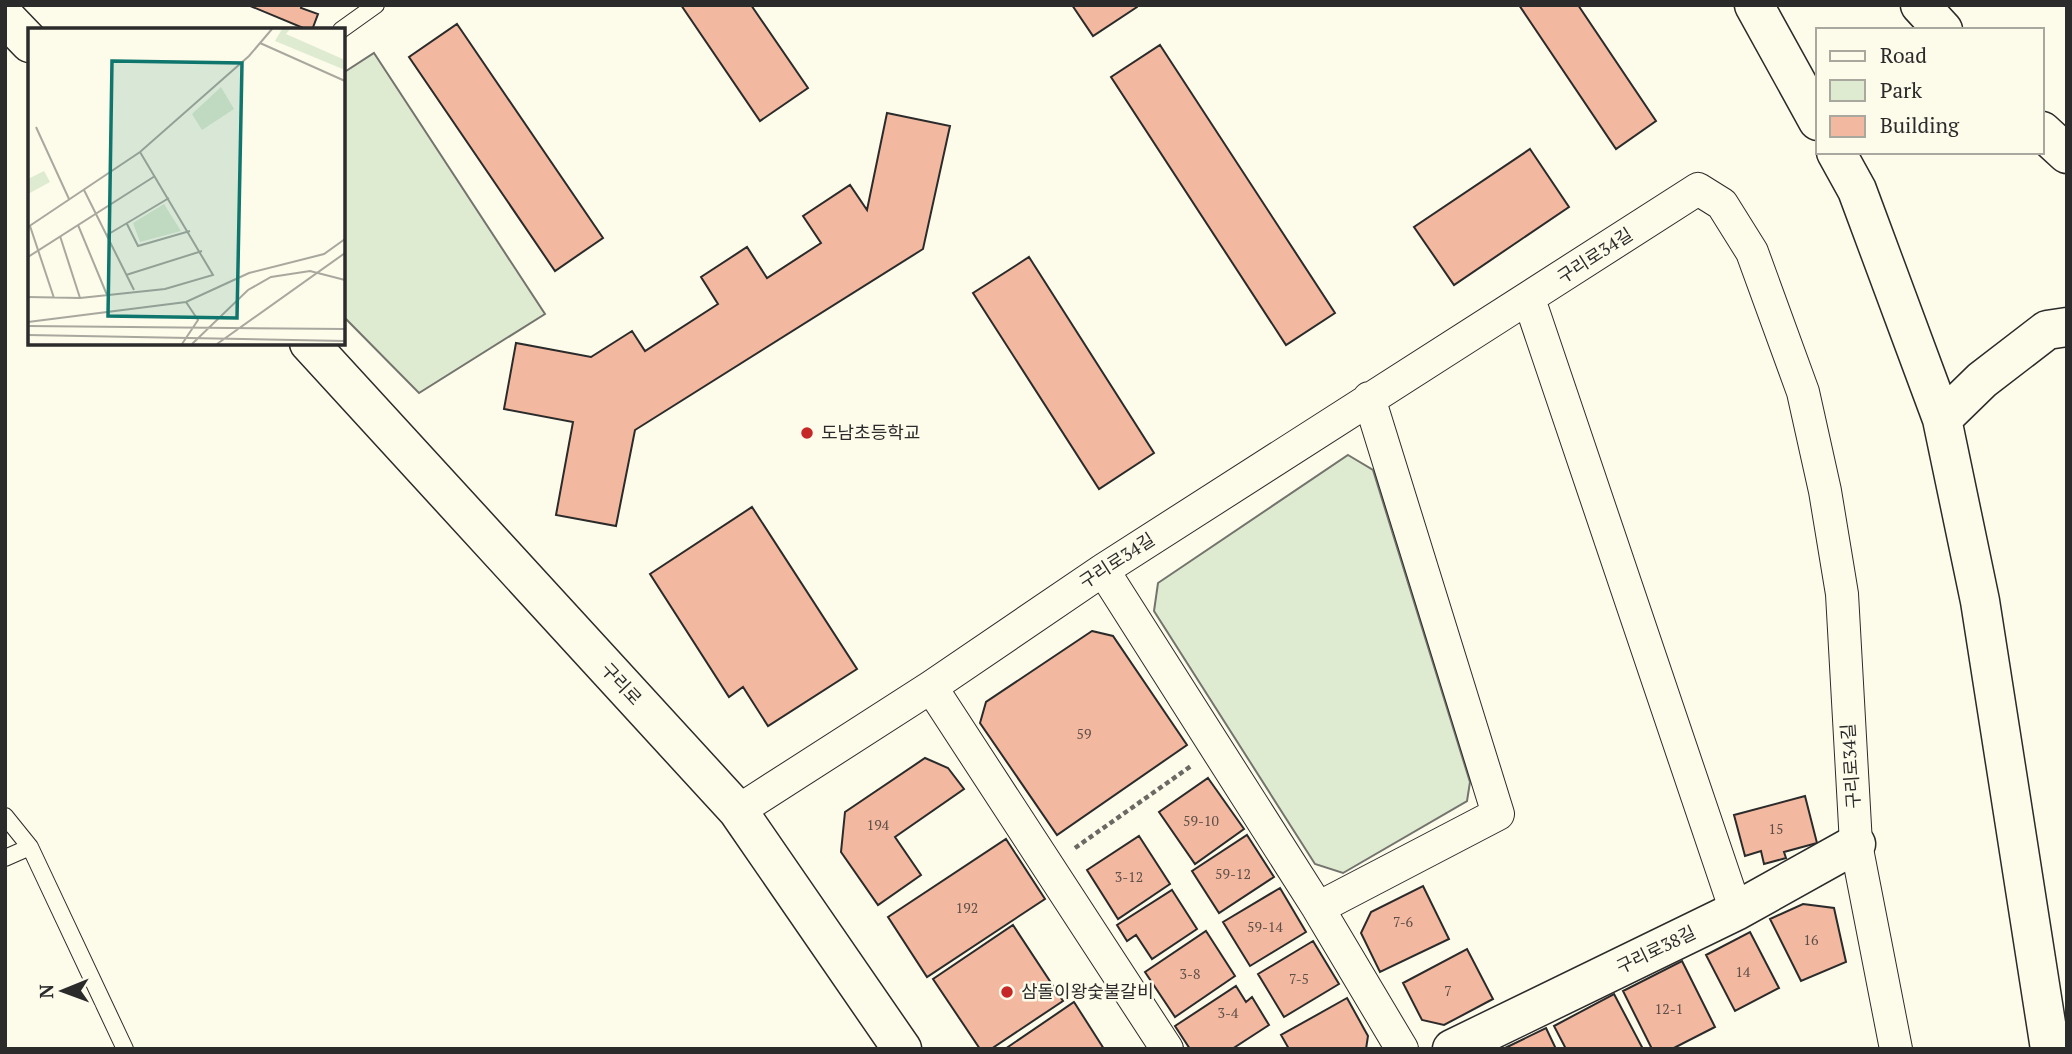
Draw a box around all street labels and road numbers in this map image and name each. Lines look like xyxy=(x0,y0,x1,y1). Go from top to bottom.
street label: 구리로34길 xyxy=(1552,222,1637,288)
street label: 구리로34길 xyxy=(1074,527,1159,593)
street label: 구리로 xyxy=(596,657,647,710)
street label: 구리로34길 xyxy=(1835,723,1865,810)
street label: 구리로38길 xyxy=(1612,920,1699,979)

